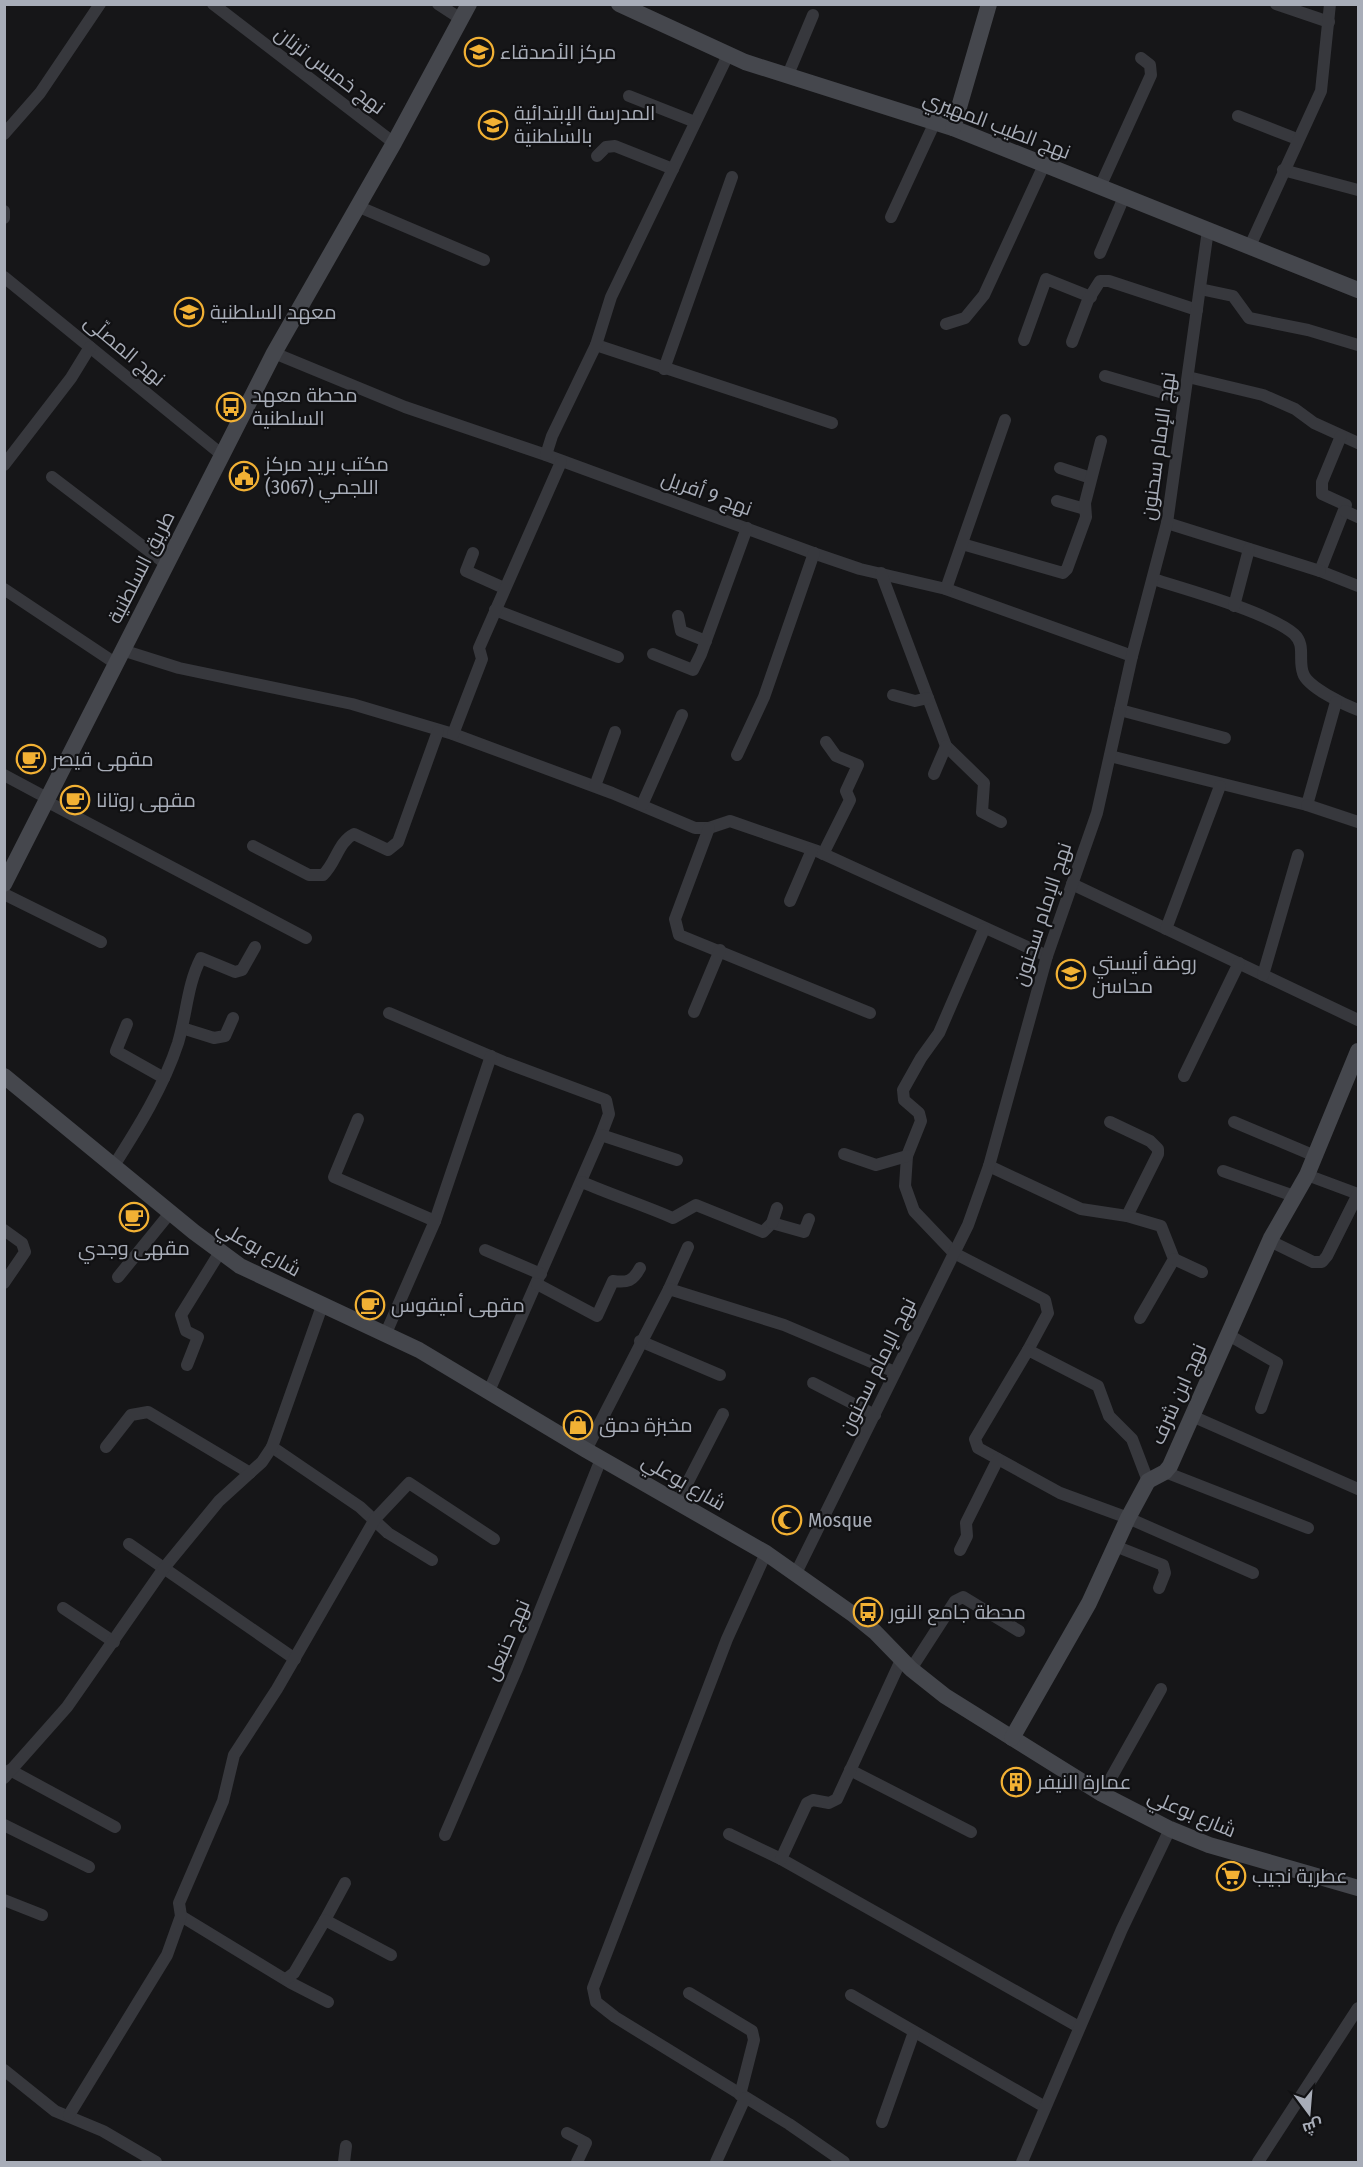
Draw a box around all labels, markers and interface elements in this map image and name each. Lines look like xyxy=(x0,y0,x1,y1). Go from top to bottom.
street label: نهج خميس ترنان xyxy=(269,21,390,121)
school or university icon: مركز الأصدقاء xyxy=(463,36,495,68)
place label: مركز الأصدقاء xyxy=(500,40,616,64)
street label: نهج الطيب المهيري xyxy=(918,86,1074,168)
place label: المدرسة الإبتدائية بالسلطنية xyxy=(514,101,655,148)
school or university icon: المدرسة الإبتدائية بالسلطنية xyxy=(477,109,509,141)
school or university icon: معهد السلطنية xyxy=(173,296,205,328)
place label: معهد السلطنية xyxy=(210,300,337,325)
street label: نهج المصلّى xyxy=(78,309,170,392)
street label: نهج الإمام سحنون xyxy=(1136,370,1182,522)
place label: محطة معهد السلطنية xyxy=(252,383,358,430)
bus stop icon: محطة معهد السلطنية xyxy=(215,391,247,423)
place label: مكتب بريد مركز اللجمي (3067) xyxy=(264,452,389,503)
public building icon: مكتب بريد مركز اللجمي (3067) xyxy=(228,460,260,492)
street label: نهج 9 أفريل xyxy=(658,466,756,522)
street label: طريق السلطنية xyxy=(102,507,180,628)
cafe icon: مقهى قيصر xyxy=(15,743,47,775)
place label: مقهى قيصر xyxy=(51,747,154,772)
cafe icon: مقهى روتانا xyxy=(59,784,91,816)
place label: مقهى روتانا xyxy=(96,788,196,813)
street label: نهج الإمام سحنون xyxy=(1008,839,1078,989)
place label: روضة أنيستي محاسن xyxy=(1092,951,1197,999)
school or university icon: روضة أنيستي محاسن xyxy=(1055,958,1087,990)
cafe icon: مقهى وجدي xyxy=(118,1201,150,1233)
street label: شارع بوعلي xyxy=(211,1214,305,1285)
place label: مقهى وجدي xyxy=(78,1236,190,1264)
cafe icon: مقهى أميقوس xyxy=(354,1289,386,1321)
place label: مقهى أميقوس xyxy=(391,1293,525,1318)
street label: نهج الإمام سحنون xyxy=(833,1294,922,1439)
street label: نهج ابن شرف xyxy=(1145,1340,1213,1449)
shop icon: مخبزة دمق xyxy=(562,1409,594,1441)
place label: مخبزة دمق xyxy=(599,1413,693,1438)
street label: شارع بوعلي xyxy=(636,1448,730,1519)
mosque icon: Mosque xyxy=(771,1504,803,1536)
place label: Mosque xyxy=(808,1508,872,1532)
street label: نهج حنبعل xyxy=(479,1596,537,1685)
bus stop icon: محطة جامع النور xyxy=(852,1596,884,1628)
place label: محطة جامع النور xyxy=(888,1600,1026,1626)
building icon: عمارة النيفر xyxy=(1000,1766,1032,1798)
place label: عمارة النيفر xyxy=(1036,1770,1131,1794)
street label: شارع بوعلي xyxy=(1143,1784,1240,1846)
supermarket icon: عطرية نجيب xyxy=(1215,1860,1247,1892)
place label: عطرية نجيب xyxy=(1252,1864,1348,1888)
north arrow xyxy=(1279,2083,1339,2143)
text: ش xyxy=(1301,2115,1325,2139)

